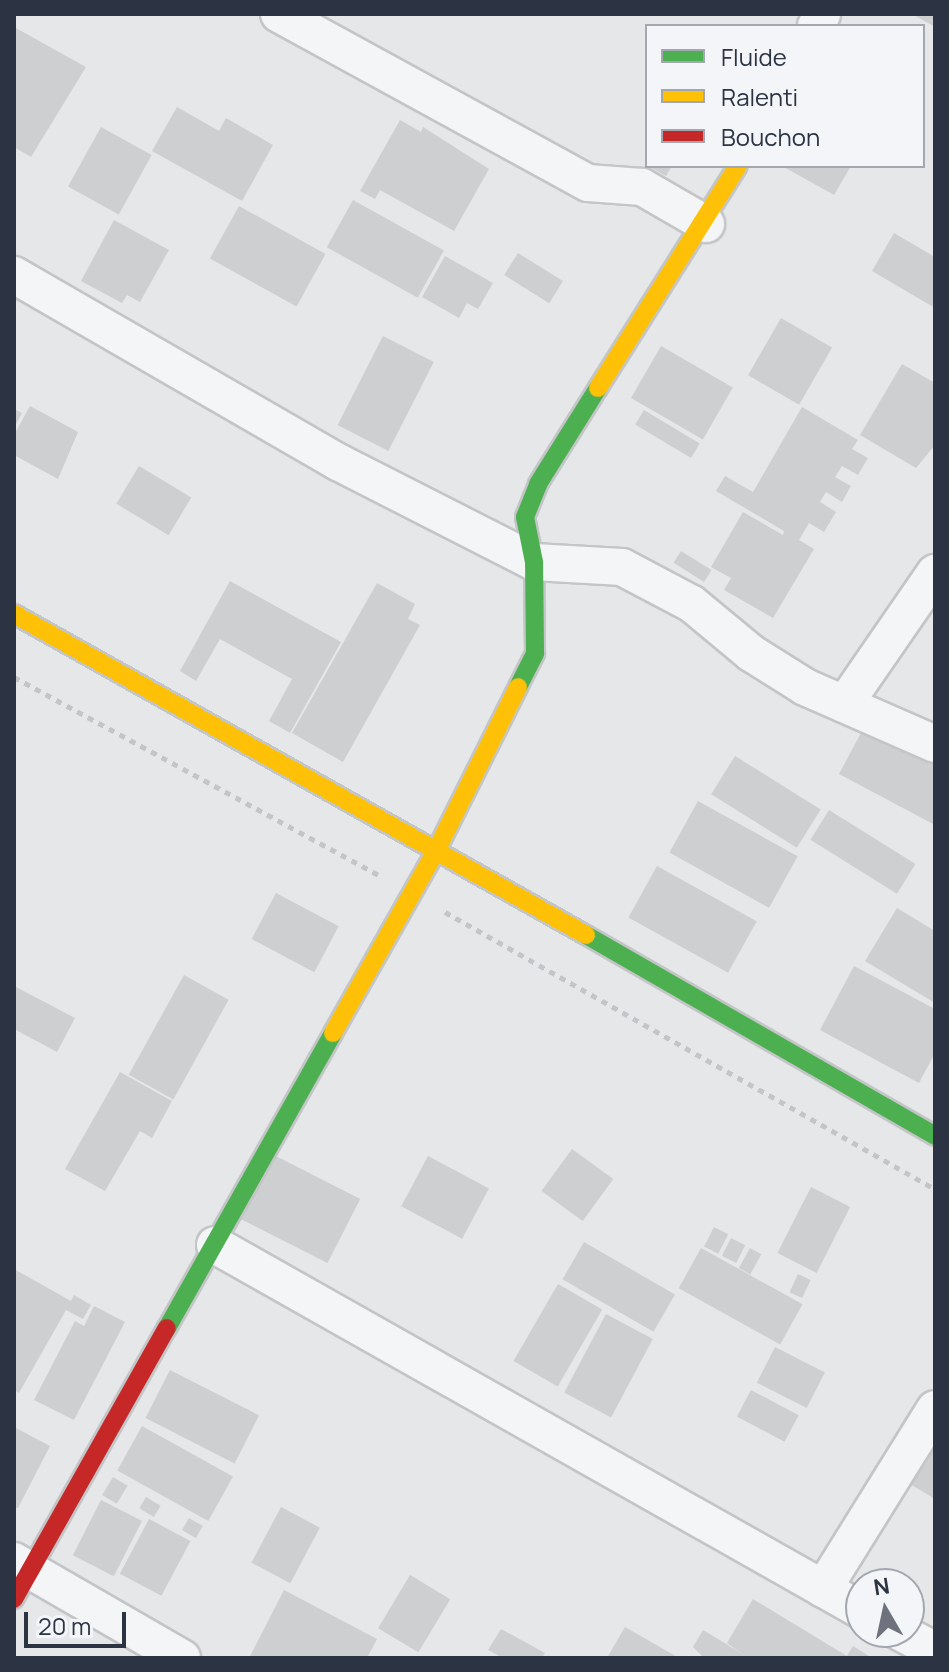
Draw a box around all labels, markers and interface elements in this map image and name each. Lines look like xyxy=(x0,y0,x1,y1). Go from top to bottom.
legend xyxy=(645,24,925,168)
text: Fluide xyxy=(721,40,787,73)
text: Ralenti xyxy=(721,80,798,113)
text: Bouchon xyxy=(721,120,820,153)
north arrow xyxy=(845,1568,925,1648)
text: N xyxy=(871,1570,892,1602)
scale bar xyxy=(28,1596,130,1646)
text: 20 m xyxy=(38,1609,91,1642)

